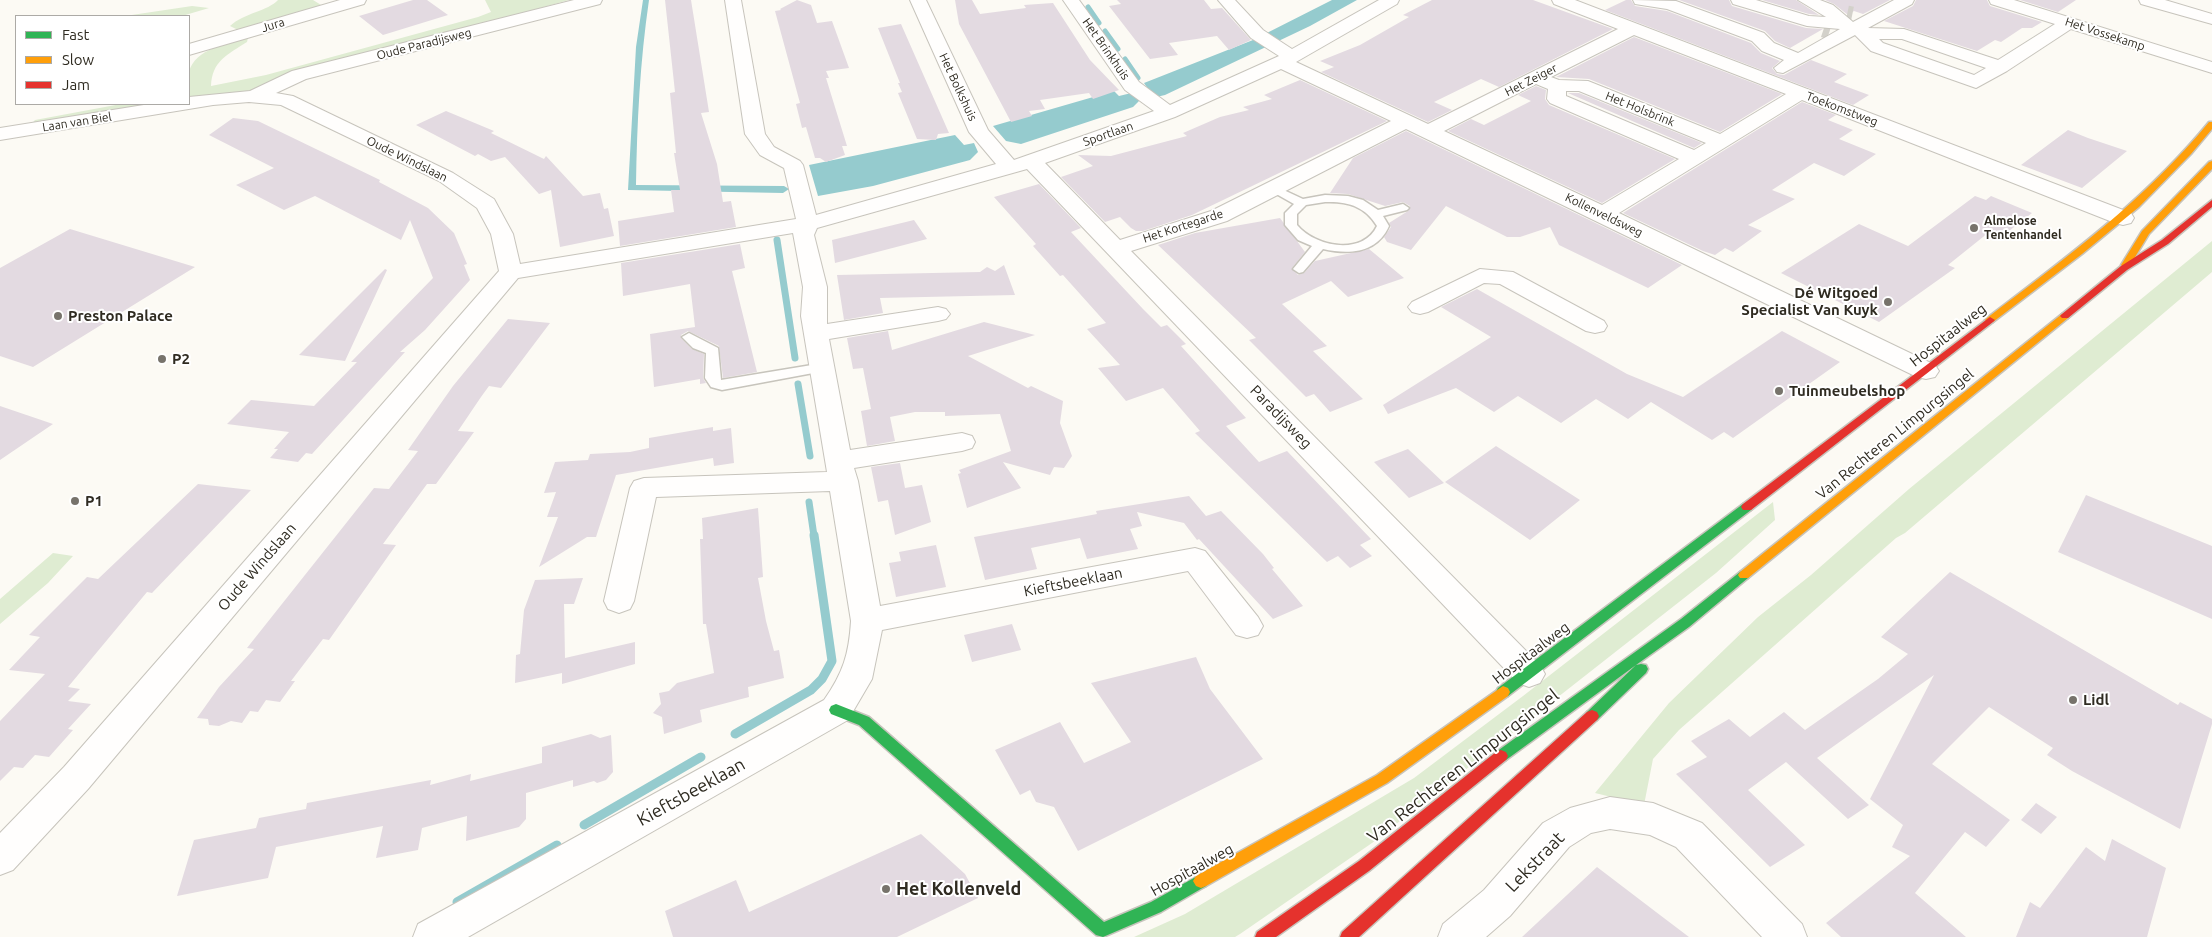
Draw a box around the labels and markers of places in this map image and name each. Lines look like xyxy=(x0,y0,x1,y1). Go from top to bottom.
place label: Almelose Tentenhandel xyxy=(1984,214,2062,242)
marker: Almelose Tentenhandel xyxy=(1968,222,1980,234)
place label: Dé Witgoed Specialist Van Kuyk xyxy=(1741,284,1878,319)
marker: Dé Witgoed Specialist Van Kuyk xyxy=(1882,296,1894,308)
place label: Preston Palace xyxy=(68,307,173,325)
marker: Preston Palace xyxy=(52,310,64,322)
place label: P2 xyxy=(172,350,190,368)
marker: P2 xyxy=(156,353,168,365)
place label: Tuinmeubelshop xyxy=(1789,382,1905,400)
marker: Tuinmeubelshop xyxy=(1773,385,1785,397)
place label: P1 xyxy=(85,492,103,510)
marker: P1 xyxy=(69,495,81,507)
place label: Lidl xyxy=(2083,691,2109,709)
marker: Lidl xyxy=(2067,694,2079,706)
place label: Het Kollenveld xyxy=(896,878,1021,900)
marker: Het Kollenveld xyxy=(880,883,892,895)

